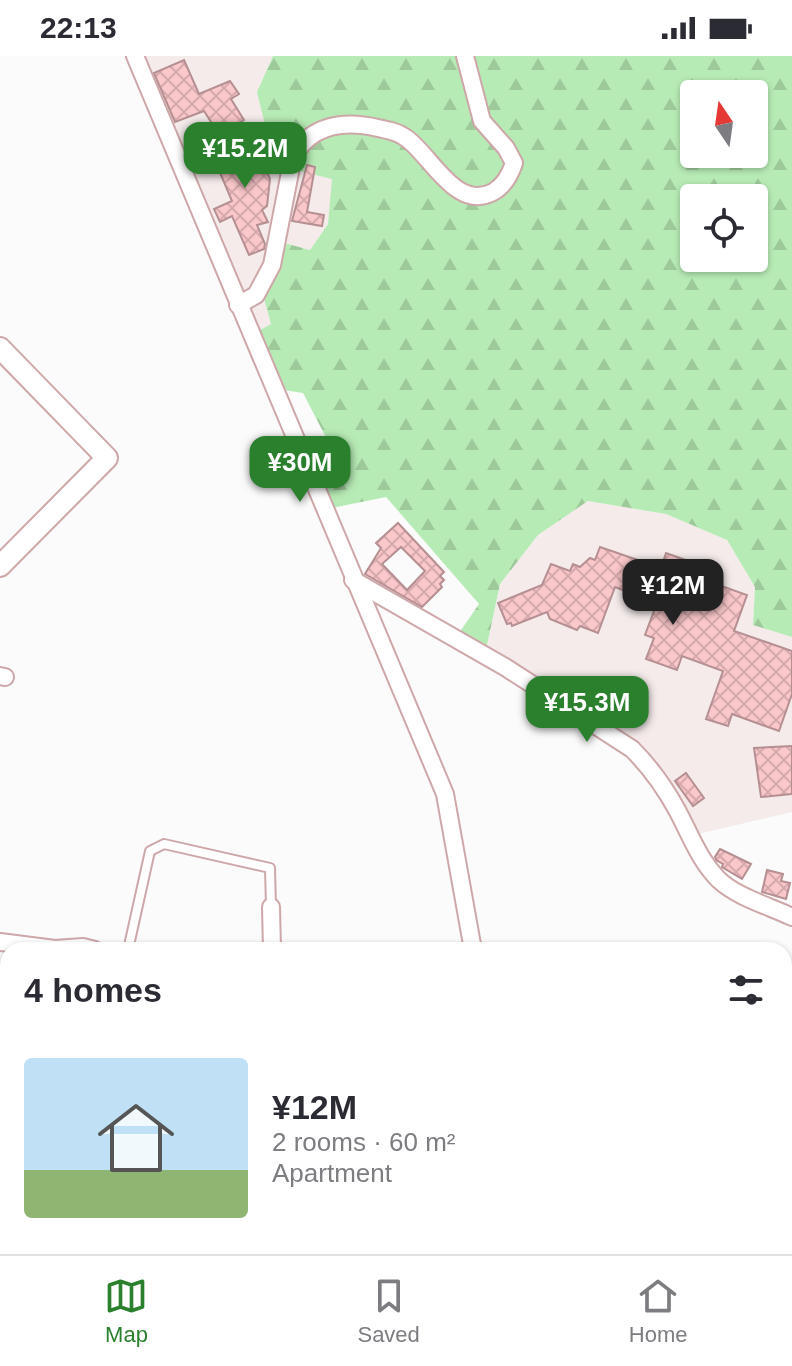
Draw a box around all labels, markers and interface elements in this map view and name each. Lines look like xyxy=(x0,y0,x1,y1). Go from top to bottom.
text: 22:13 xyxy=(40,11,117,44)
north arrow xyxy=(680,80,768,168)
map controls xyxy=(680,80,768,272)
pin: ¥15.2M xyxy=(180,122,310,190)
text: ¥15.2M xyxy=(202,133,288,163)
button: locate xyxy=(680,184,768,272)
pin: ¥30M xyxy=(253,436,347,504)
text: ¥30M xyxy=(267,447,333,477)
pin: ¥12M xyxy=(626,559,720,627)
text: ¥12M xyxy=(640,570,706,600)
pin: ¥15.3M xyxy=(522,676,652,744)
text: ¥15.3M xyxy=(544,687,630,717)
icon: filters xyxy=(724,968,768,1012)
text: 4 homes xyxy=(24,971,162,1009)
text: ¥12M xyxy=(272,1088,357,1126)
icon: home xyxy=(88,1090,184,1186)
text: 2 rooms · 60 m² xyxy=(272,1127,456,1157)
text: Apartment xyxy=(272,1158,392,1188)
tab: Map xyxy=(104,1274,148,1348)
tab: Saved xyxy=(357,1274,420,1348)
tab: Home xyxy=(629,1274,688,1348)

